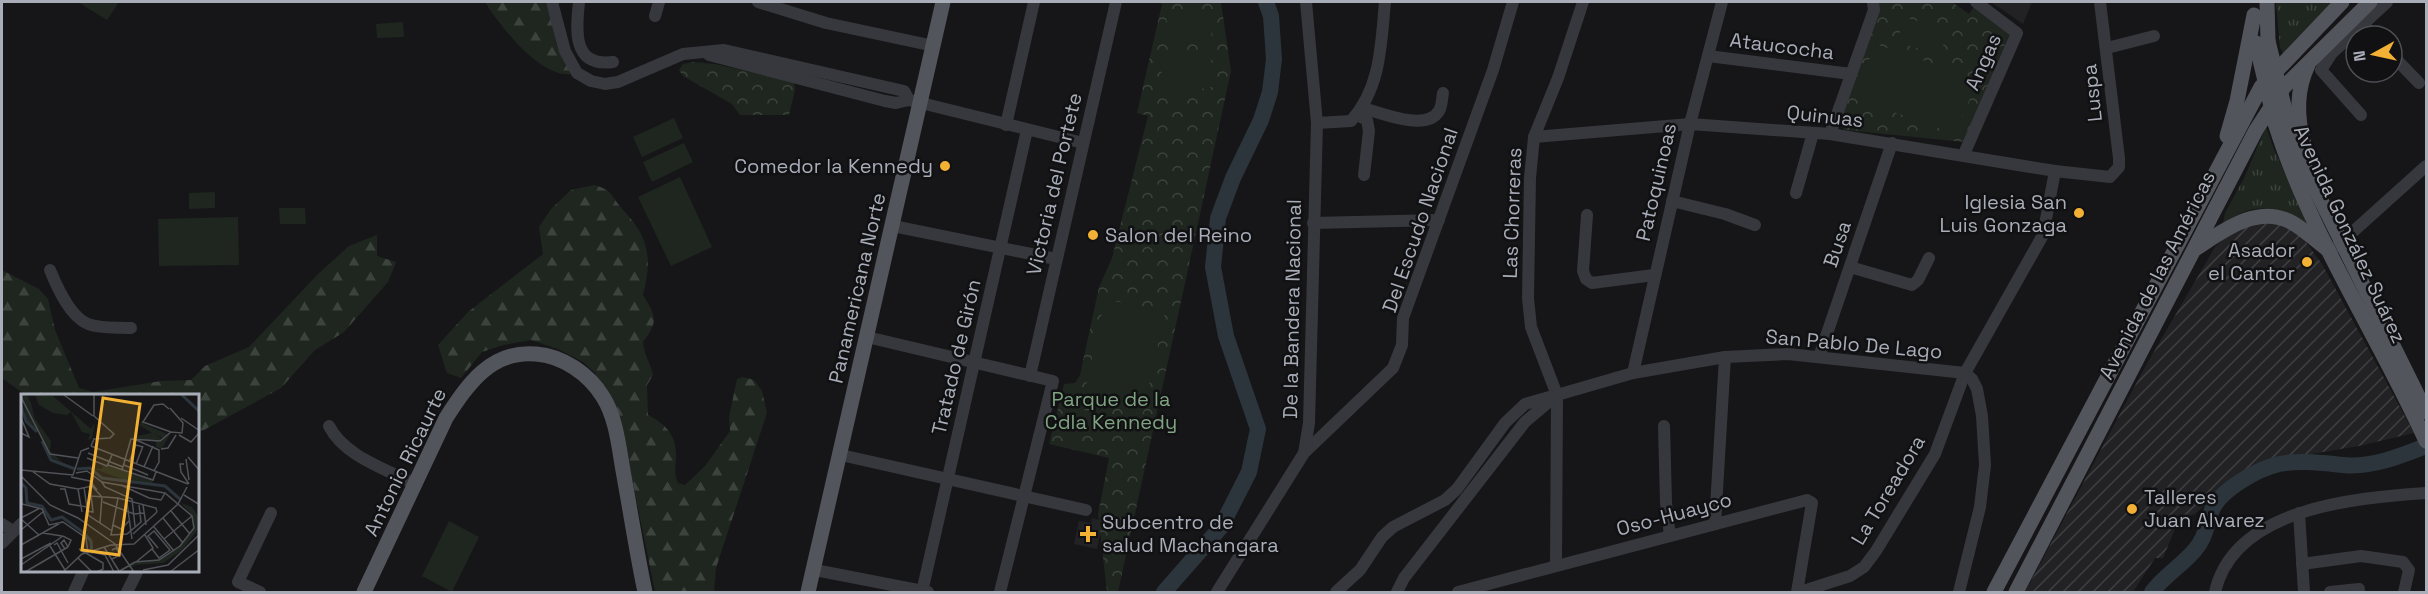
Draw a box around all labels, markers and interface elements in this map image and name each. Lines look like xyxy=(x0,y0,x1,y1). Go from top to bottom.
north arrow xyxy=(2344,24,2404,84)
street label: Ataucocha xyxy=(1728,27,1836,65)
street label: Angas xyxy=(1959,29,2007,95)
text: N xyxy=(2348,49,2371,63)
street label: Luspa xyxy=(2076,63,2108,123)
street label: Victoria del Portete xyxy=(1020,90,1088,278)
street label: Quinuas xyxy=(1785,99,1865,133)
street label: Patoquinoas xyxy=(1630,120,1682,244)
street label: Avenida González Suárez xyxy=(2288,121,2412,347)
street label: Del Escudo Nacional xyxy=(1376,124,1464,316)
street label: Las Chorreras xyxy=(1497,147,1527,279)
place label: Comedor la Kennedy xyxy=(734,153,933,179)
marker: Comedor la Kennedy xyxy=(938,159,952,173)
street label: Avenida de las Américas xyxy=(2093,166,2221,384)
place label: Iglesia San Luis Gonzaga xyxy=(1940,189,2067,238)
street label: Panamericana Norte xyxy=(822,190,892,386)
street label: De la Bandera Nacional xyxy=(1277,199,1307,419)
marker: Iglesia San Luis Gonzaga xyxy=(2072,206,2086,220)
street label: Busa xyxy=(1817,217,1857,271)
place label: Salon del Reino xyxy=(1105,222,1252,248)
marker: Salon del Reino xyxy=(1086,228,1100,242)
place label: Asador el Cantor xyxy=(2208,237,2295,286)
marker: Asador el Cantor xyxy=(2300,255,2314,269)
street label: Tratado de Girón xyxy=(925,277,987,437)
street label: San Pablo De Lago xyxy=(1765,323,1943,365)
street label: Antonio Ricaurte xyxy=(358,384,452,540)
park label: Parque de la Cdla Kennedy xyxy=(1045,386,1177,435)
inset map xyxy=(21,394,200,573)
street label: La Toreadora xyxy=(1845,430,1931,550)
place label: Talleres Juan Alvarez xyxy=(2144,484,2265,533)
street label: Oso-Huayco xyxy=(1613,486,1735,542)
marker: Talleres Juan Alvarez xyxy=(2125,502,2139,516)
place label: Subcentro de salud Machangara xyxy=(1102,509,1279,558)
marker: Subcentro de salud Machangara xyxy=(1079,525,1097,543)

